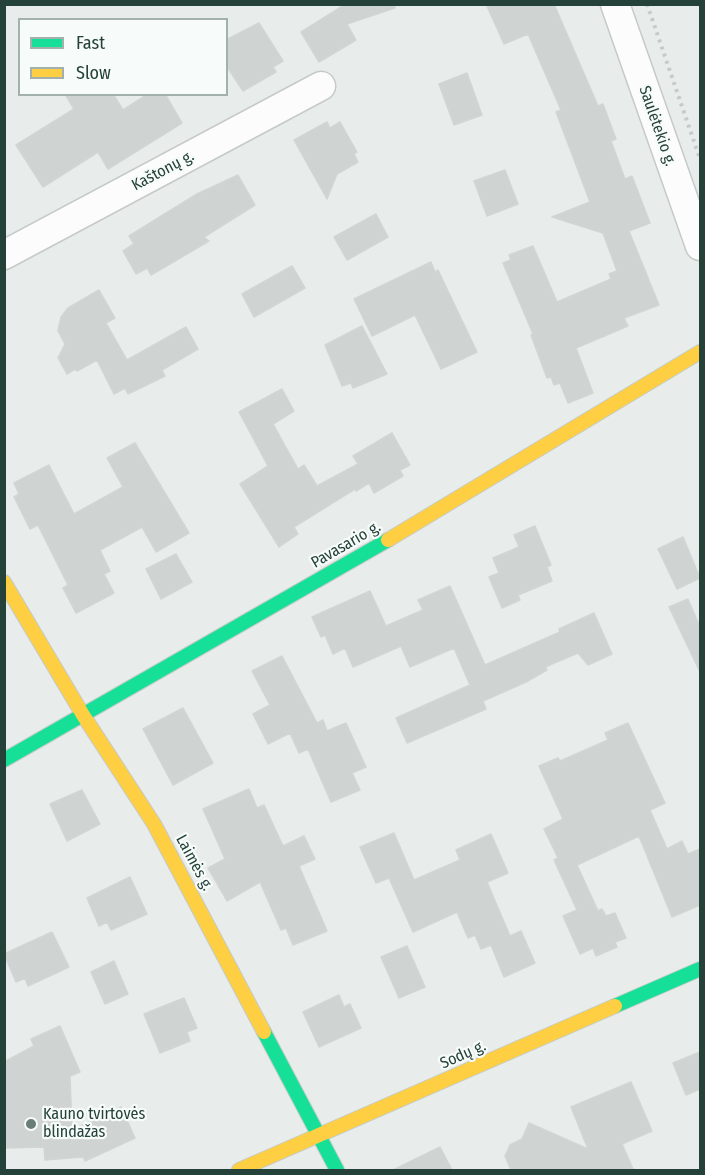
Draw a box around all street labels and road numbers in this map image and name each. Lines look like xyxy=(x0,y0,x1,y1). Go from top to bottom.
street label: Saulėtekio g. xyxy=(634,83,680,169)
street label: Kaštonų g. xyxy=(129,147,197,195)
street label: Pavasario g. xyxy=(308,517,384,573)
street label: Laimės g. xyxy=(171,832,217,894)
street label: Sodų g. xyxy=(437,1036,489,1074)

